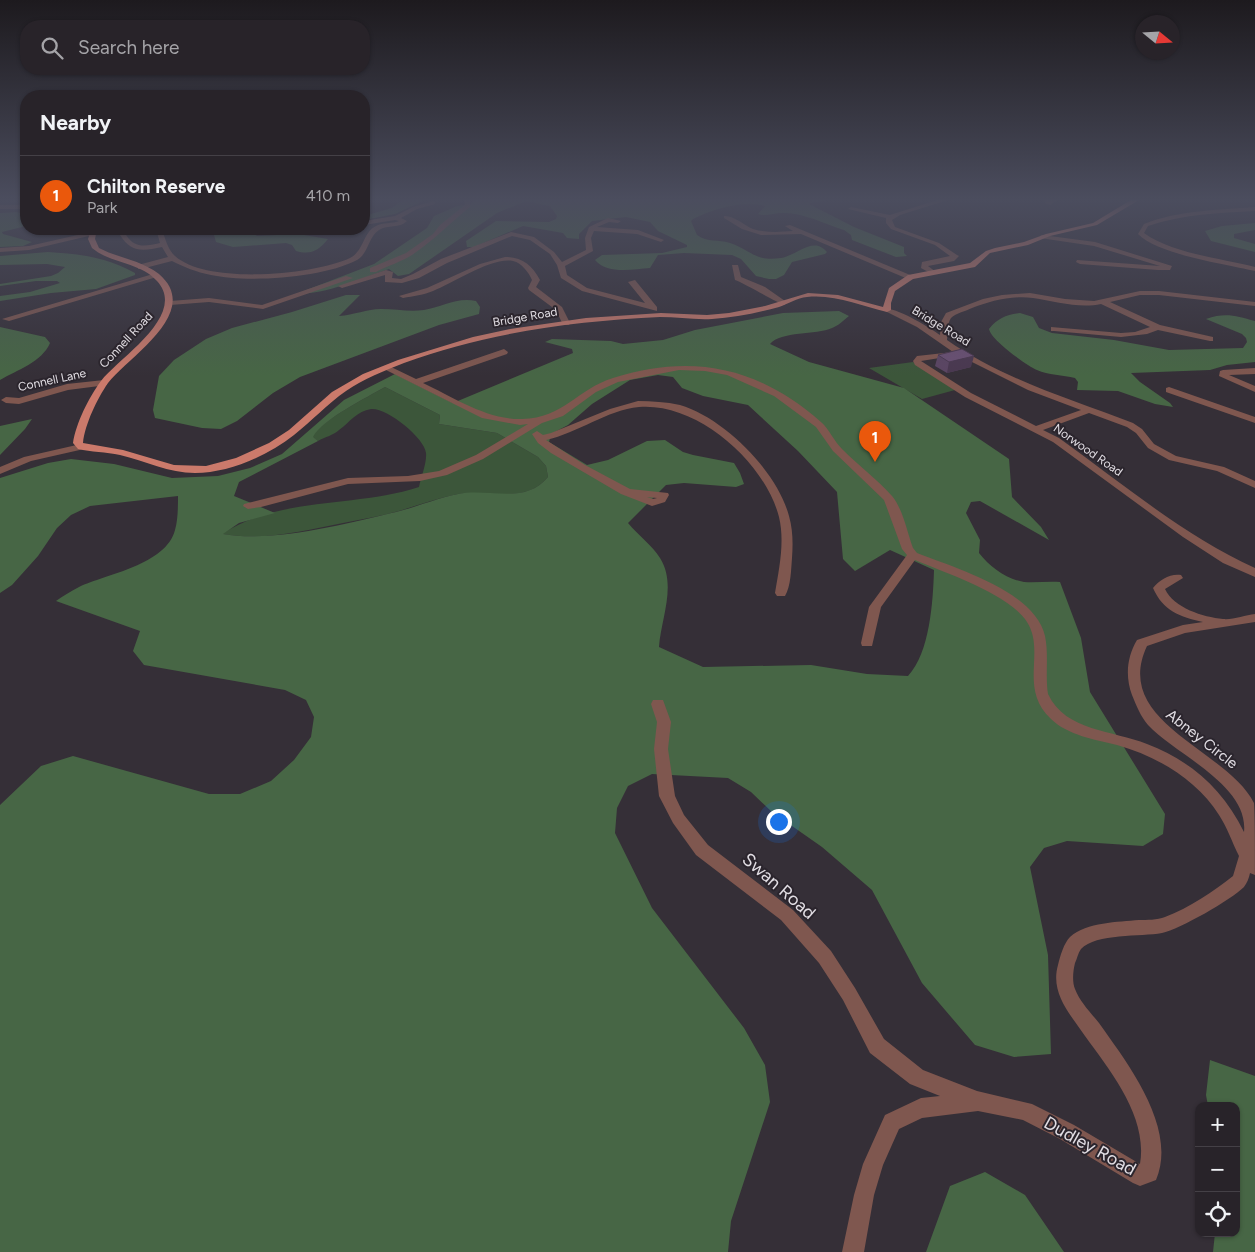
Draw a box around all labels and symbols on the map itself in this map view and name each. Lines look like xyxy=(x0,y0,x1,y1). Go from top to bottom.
north arrow xyxy=(1135,15,1180,60)
street label: Bridge Road xyxy=(909,303,973,349)
street label: Bridge Road xyxy=(492,304,558,330)
street label: Connell Road xyxy=(97,309,155,371)
street label: Connell Lane xyxy=(17,366,88,394)
pin: 1 xyxy=(859,421,891,462)
street label: Norwood Road xyxy=(1051,421,1125,479)
street label: Abney Circle xyxy=(1163,705,1241,773)
your location xyxy=(766,809,792,835)
street label: Swan Road xyxy=(738,848,820,924)
street label: Dudley Road xyxy=(1040,1112,1140,1180)

